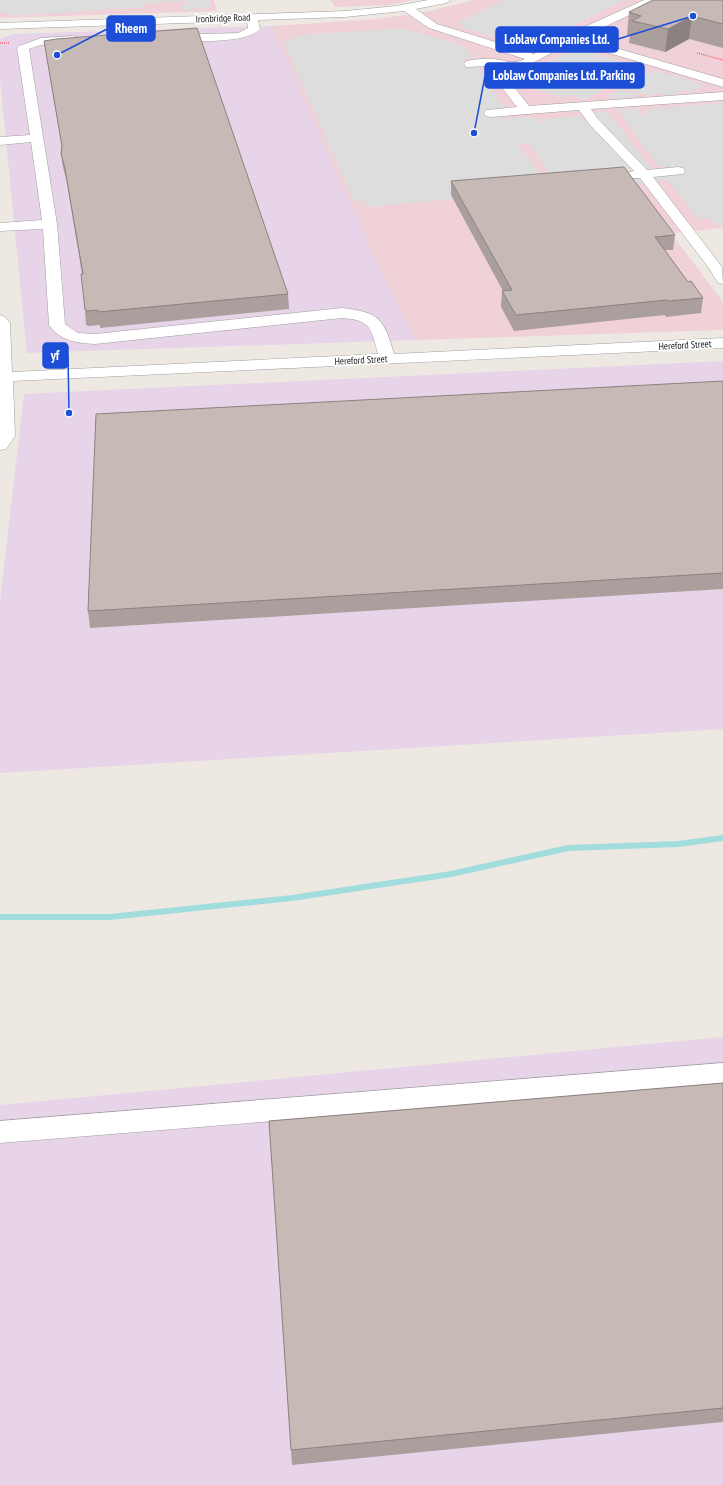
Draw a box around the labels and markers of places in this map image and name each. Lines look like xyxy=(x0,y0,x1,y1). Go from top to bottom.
callout: Rheem xyxy=(107,16,155,41)
callout: Loblaw Companies Ltd. xyxy=(496,27,618,52)
callout: Loblaw Companies Ltd. Parking xyxy=(485,63,644,88)
callout: yf xyxy=(43,343,68,368)

